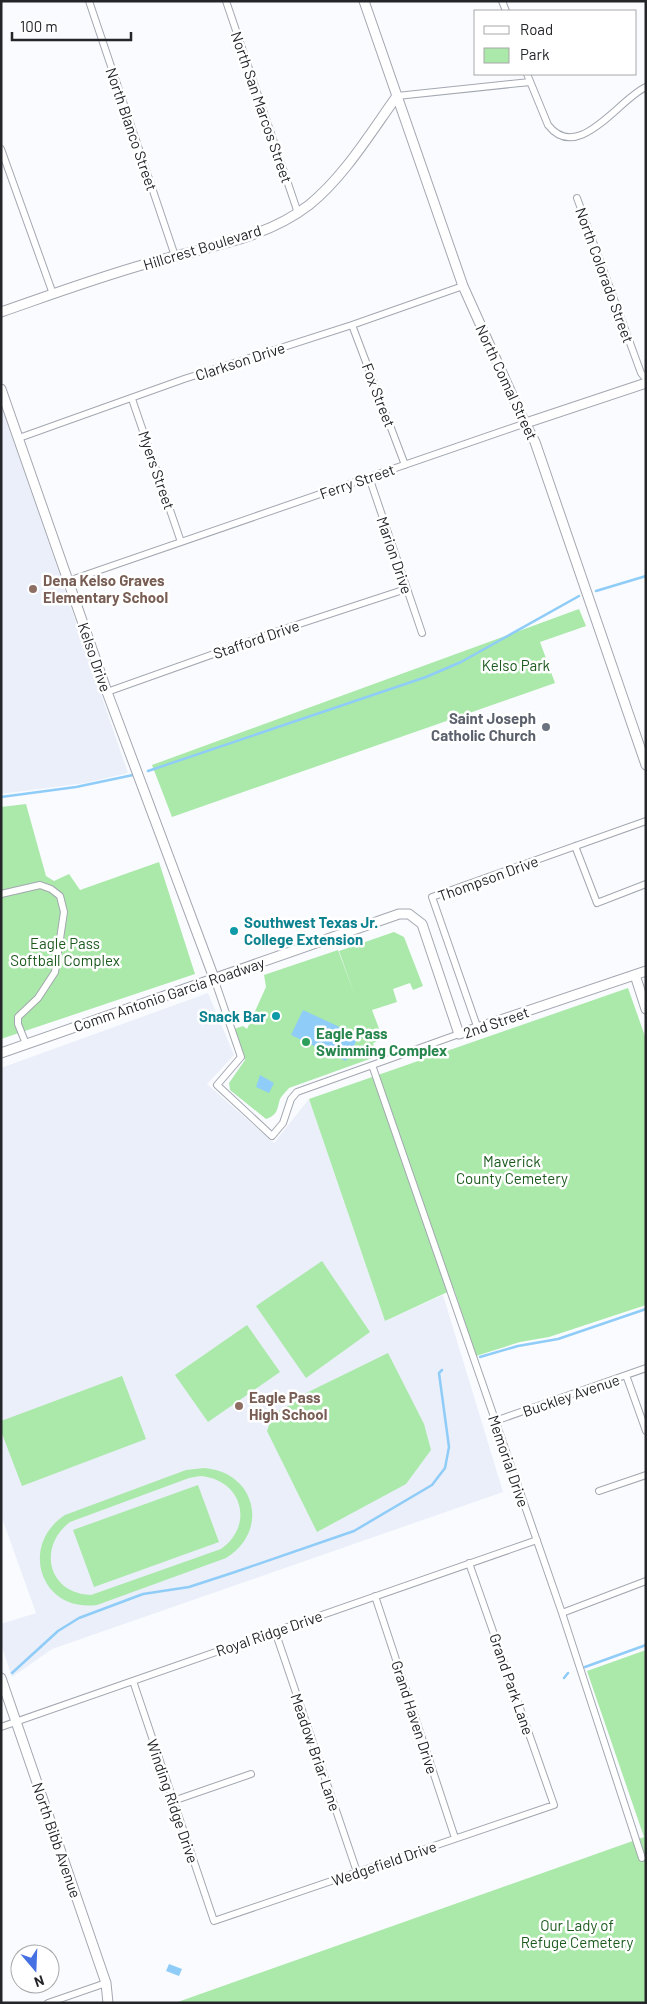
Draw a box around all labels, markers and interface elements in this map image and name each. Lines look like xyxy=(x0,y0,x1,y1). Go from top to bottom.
scale bar xyxy=(12,10,131,42)
legend xyxy=(474,10,637,75)
text: 100 m xyxy=(20,17,58,35)
text: Road xyxy=(520,20,553,38)
street label: North San Marcos Street xyxy=(228,29,296,185)
text: Park xyxy=(520,45,550,63)
street label: North Blanco Street xyxy=(103,65,161,193)
street label: North Colorado Street xyxy=(572,205,638,345)
street label: Hillcrest Boulevard xyxy=(141,221,263,273)
street label: North Comal Street xyxy=(472,321,542,443)
street label: Clarkson Drive xyxy=(193,338,287,384)
street label: Fox Street xyxy=(359,360,399,430)
street label: Myers Street xyxy=(135,428,179,512)
street label: Ferry Street xyxy=(317,460,397,502)
street label: Marion Drive xyxy=(373,514,417,596)
place label: Dena Kelso Graves Elementary School xyxy=(43,571,168,606)
marker: Dena Kelso Graves Elementary School xyxy=(27,583,39,595)
street label: Stafford Drive xyxy=(211,616,301,662)
street label: Kelso Drive xyxy=(75,620,115,694)
park label: Kelso Park xyxy=(482,656,551,674)
place label: Saint Joseph Catholic Church xyxy=(431,709,536,744)
marker: Saint Joseph Catholic Church xyxy=(540,721,552,733)
street label: Thompson Drive xyxy=(435,852,541,904)
place label: Southwest Texas Jr. College Extension xyxy=(244,913,378,948)
marker: Southwest Texas Jr. College Extension xyxy=(228,925,240,937)
park label: Eagle Pass Softball Complex xyxy=(10,934,120,969)
street label: Comm Antonio García Roadway xyxy=(71,953,267,1035)
street label: 2nd Street xyxy=(461,1002,531,1042)
place label: Snack Bar xyxy=(199,1007,266,1025)
marker: Snack Bar xyxy=(270,1010,282,1022)
place label: Eagle Pass Swimming Complex xyxy=(316,1024,447,1059)
marker: Eagle Pass Swimming Complex xyxy=(300,1036,312,1048)
park label: Maverick County Cemetery xyxy=(456,1152,568,1187)
street label: Buckley Avenue xyxy=(520,1370,622,1420)
place label: Eagle Pass High School xyxy=(249,1388,327,1423)
marker: Eagle Pass High School xyxy=(233,1400,245,1412)
street label: Memorial Drive xyxy=(485,1413,533,1509)
street label: Royal Ridge Drive xyxy=(213,1606,325,1660)
street label: Grand Park Lane xyxy=(486,1631,538,1737)
street label: Grand Haven Drive xyxy=(388,1658,442,1776)
street label: Meadow Briar Lane xyxy=(287,1691,345,1813)
street label: Winding Ridge Drive xyxy=(143,1737,203,1865)
street label: North Bibb Avenue xyxy=(29,1780,85,1900)
street label: Wedgefield Drive xyxy=(329,1837,439,1889)
park label: Our Lady of Refuge Cemetery xyxy=(521,1916,633,1951)
north arrow xyxy=(10,1944,60,1994)
text: N xyxy=(32,1972,47,1991)

